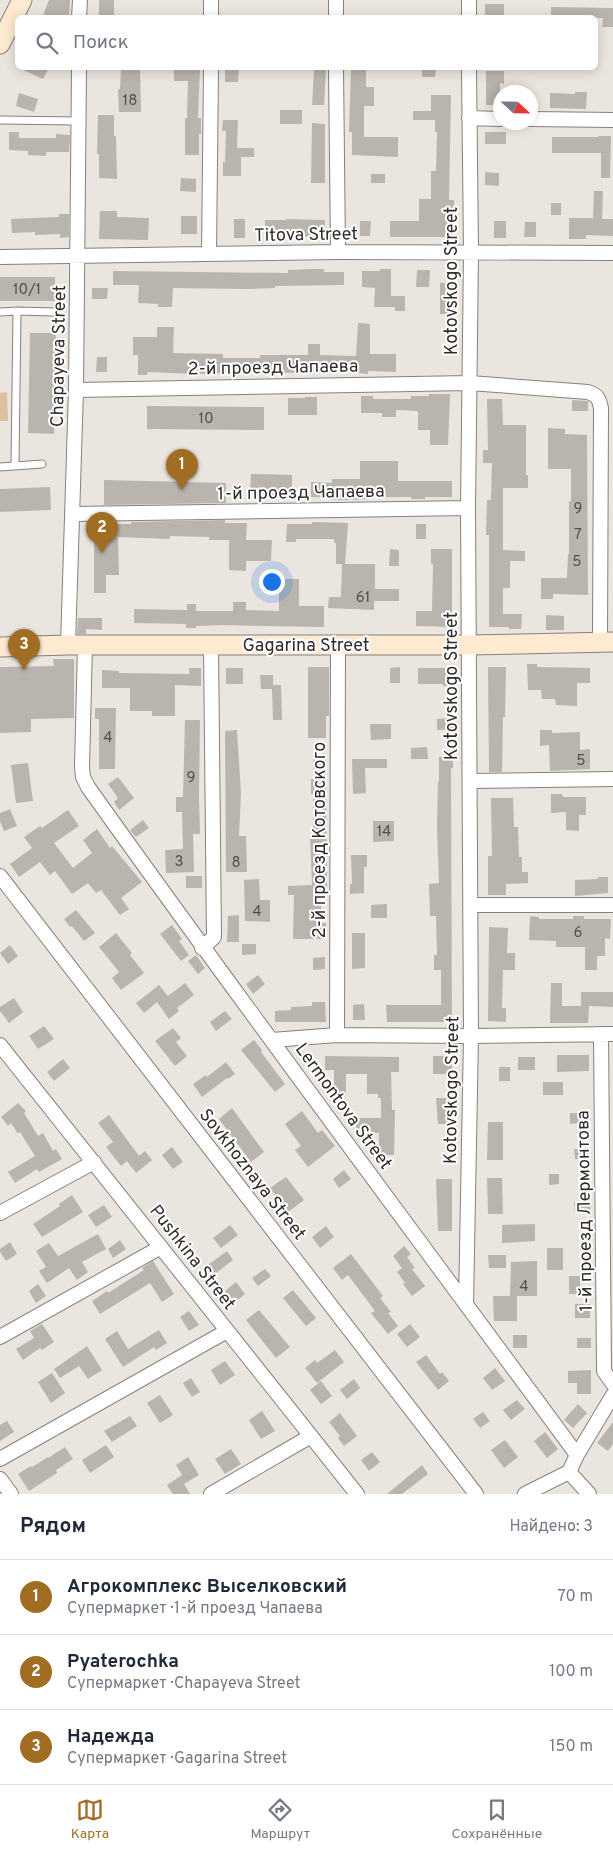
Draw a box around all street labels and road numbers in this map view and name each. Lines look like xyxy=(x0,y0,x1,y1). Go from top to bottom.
street label: Kotovskogo Street xyxy=(441,207,464,355)
street label: Titova Street xyxy=(254,223,358,248)
street label: Chapayeva Street xyxy=(47,285,72,427)
street label: 2-й проезд Чапаева xyxy=(188,356,359,381)
street label: 1-й проезд Чапаева xyxy=(217,481,385,506)
street label: Kotovskogo Street xyxy=(441,612,464,760)
street label: Gagarina Street xyxy=(242,635,370,658)
street label: 2-й проезд Котовского xyxy=(309,742,332,938)
street label: Kotovskogo Street xyxy=(440,1016,465,1164)
street label: Lermontova Street xyxy=(289,1039,396,1175)
street label: Sovkhoznaya Street xyxy=(193,1105,310,1245)
street label: 1-й проезд Лермонтова xyxy=(572,1110,599,1312)
street label: Pushkina Street xyxy=(144,1201,240,1315)

